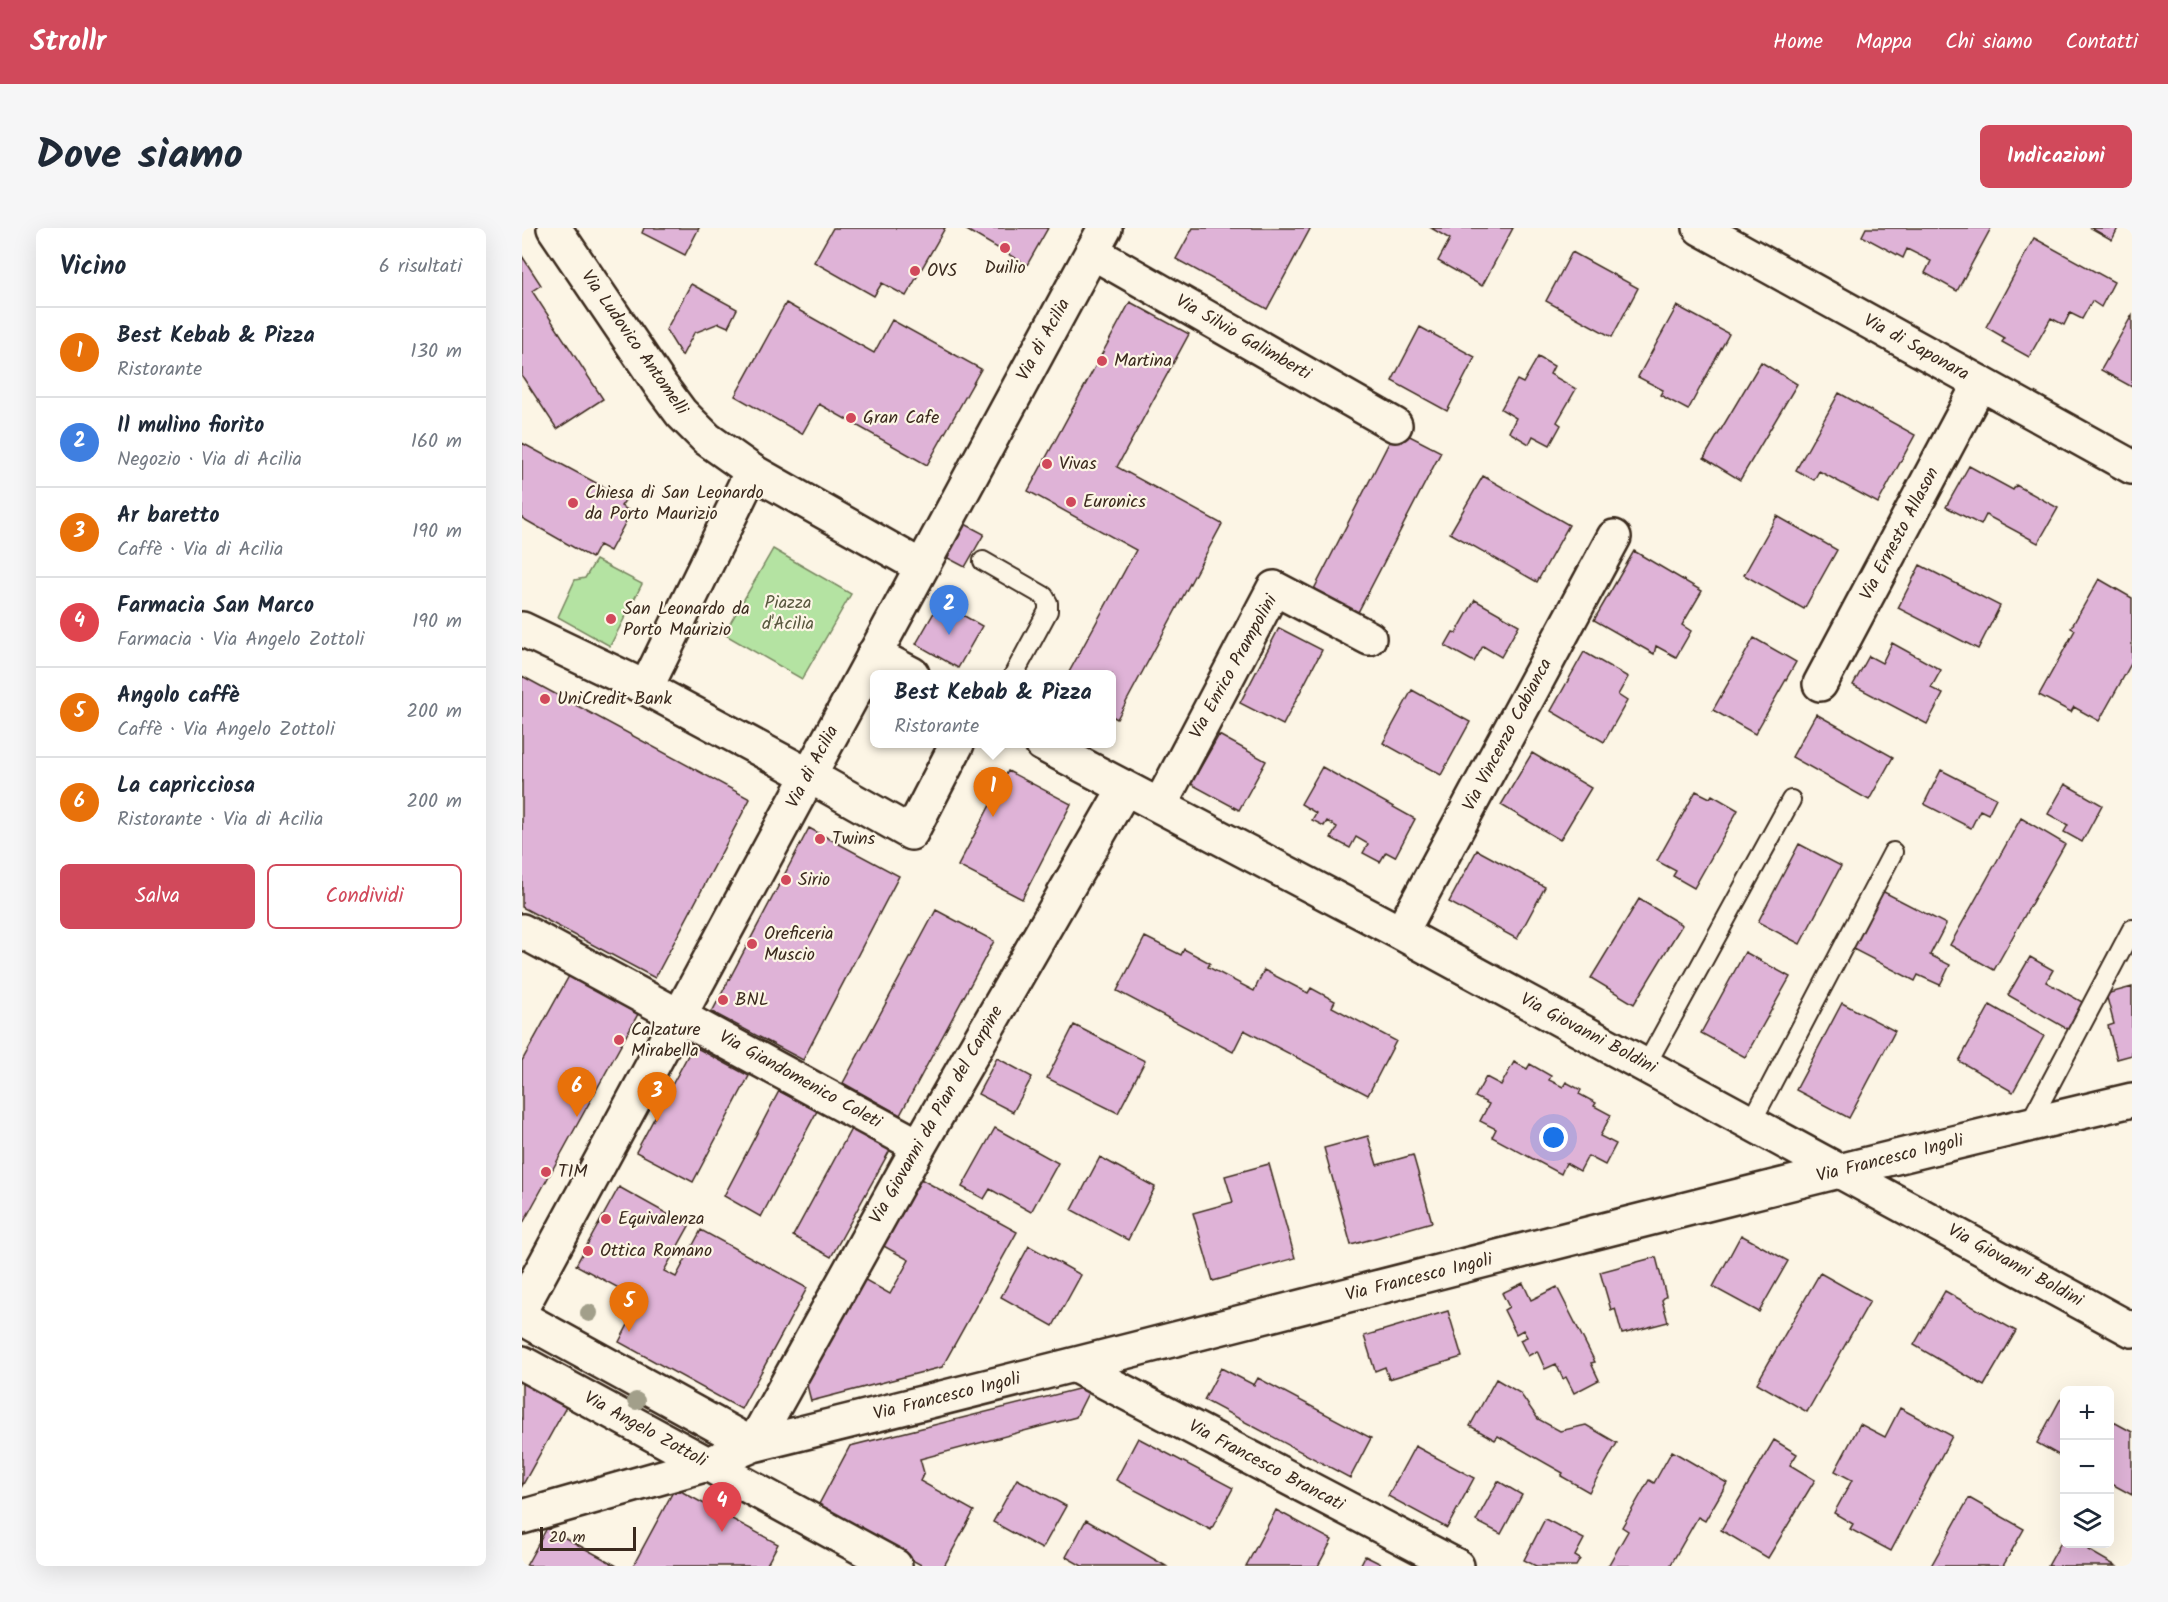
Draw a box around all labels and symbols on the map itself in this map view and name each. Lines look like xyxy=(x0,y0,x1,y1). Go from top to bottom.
marker: Duilio xyxy=(998,241,1012,255)
place label: Duilio xyxy=(984,254,1026,283)
place label: OVS xyxy=(927,257,958,286)
street label: Via Ludovico Antomelli xyxy=(573,264,695,422)
marker: OVS xyxy=(908,264,922,278)
street label: Via Silvio Galimberti xyxy=(1170,287,1317,389)
street label: Via di Acilia xyxy=(1009,293,1079,387)
street label: Via di Saponara xyxy=(1858,307,1974,389)
place label: Martina xyxy=(1114,347,1172,376)
marker: Martina xyxy=(1095,354,1109,368)
place label: Gran Cafe xyxy=(863,404,939,433)
marker: Gran Cafe xyxy=(844,411,858,425)
place label: Vivas xyxy=(1059,450,1097,479)
marker: Vivas xyxy=(1040,457,1054,471)
street label: Via Ernesto Allason xyxy=(1853,462,1947,606)
place label: Chiesa di San Leonardo da Porto Maurizio xyxy=(585,479,764,529)
place label: Euronics xyxy=(1083,488,1146,517)
marker: Euronics xyxy=(1064,495,1078,509)
marker: Chiesa di San Leonardo da Porto Maurizio xyxy=(566,496,580,510)
pin: 2 xyxy=(930,586,968,635)
park label: Piazza d'Acilia xyxy=(762,589,814,639)
street label: Via Enrico Prampolini xyxy=(1182,589,1286,744)
place label: San Leonardo da Porto Maurizio xyxy=(623,595,750,645)
marker: San Leonardo da Porto Maurizio xyxy=(604,612,618,626)
street label: Via Vincenzo Cabianca xyxy=(1455,653,1561,817)
place label: UniCredit Bank xyxy=(557,685,672,714)
marker: UniCredit Bank xyxy=(538,692,552,706)
street label: Via di Acilia xyxy=(779,720,847,814)
pin: 1 xyxy=(974,768,1012,817)
place label: Twins xyxy=(832,825,876,854)
marker: Twins xyxy=(813,832,827,846)
place label: Sirio xyxy=(798,866,830,895)
marker: Sirio xyxy=(779,873,793,887)
place label: Oreficeria Muscio xyxy=(764,920,833,970)
marker: Oreficeria Muscio xyxy=(745,937,759,951)
place label: BNL xyxy=(735,986,768,1015)
street label: Via Giovanni Boldini xyxy=(1515,986,1662,1083)
marker: BNL xyxy=(716,993,730,1007)
street label: Via Giovanni da Pian del Carpine xyxy=(862,1000,1012,1230)
place label: Calzature Mirabella xyxy=(631,1016,701,1066)
street label: Via Giandomenico Coleti xyxy=(713,1023,887,1137)
marker: Calzature Mirabella xyxy=(612,1033,626,1047)
pin: 6 xyxy=(558,1068,596,1117)
pin: 3 xyxy=(638,1072,676,1122)
your location xyxy=(1539,1123,1568,1152)
street label: Via Francesco Ingoli xyxy=(1813,1127,1967,1191)
place label: TIM xyxy=(558,1158,588,1187)
marker: TIM xyxy=(539,1165,553,1179)
place label: Equivalenza xyxy=(618,1205,705,1234)
marker: Equivalenza xyxy=(599,1212,613,1226)
street label: Via Giovanni Boldini xyxy=(1942,1217,2089,1316)
place label: Ottica Romano xyxy=(600,1237,712,1266)
marker: Ottica Romano xyxy=(581,1244,595,1258)
street label: Via Francesco Ingoli xyxy=(1342,1246,1496,1310)
pin: 5 xyxy=(610,1282,648,1332)
street label: Via Francesco Ingoli xyxy=(870,1365,1024,1429)
street label: Via Angelo Zottoli xyxy=(578,1384,712,1476)
street label: Via Francesco Brancati xyxy=(1183,1413,1350,1520)
pin: 4 xyxy=(702,1482,742,1532)
scale bar xyxy=(540,1524,636,1552)

